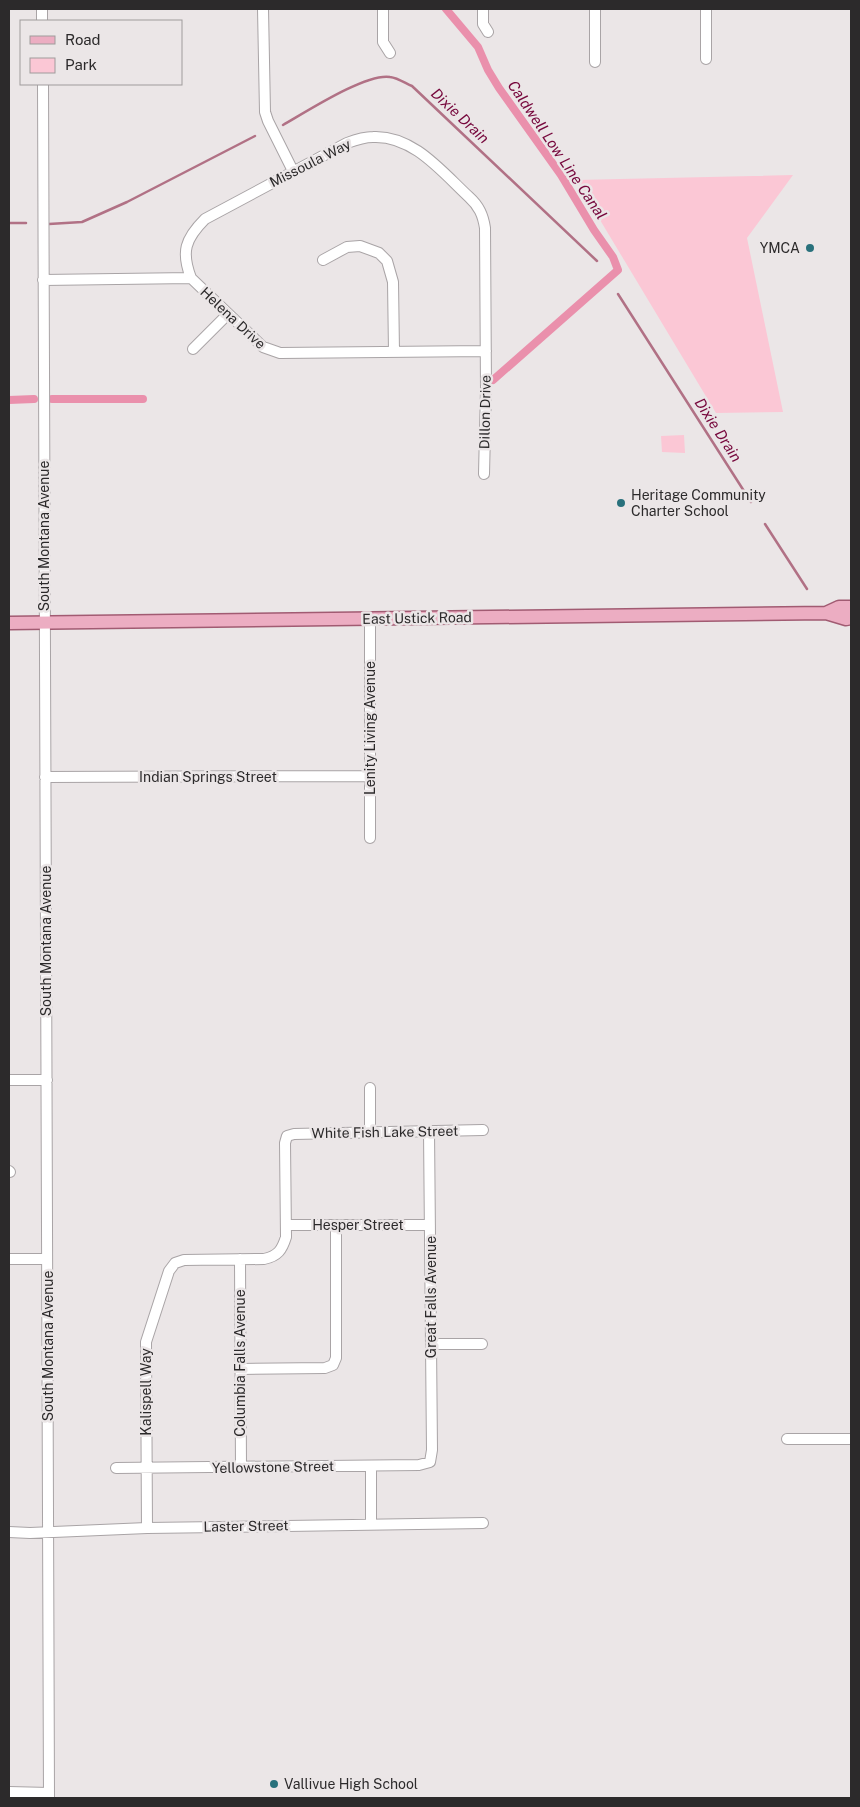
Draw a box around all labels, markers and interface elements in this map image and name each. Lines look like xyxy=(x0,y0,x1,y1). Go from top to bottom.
legend xyxy=(20,20,182,85)
text: Road xyxy=(65,31,101,48)
text: Park xyxy=(65,56,97,73)
water label: Caldwell Low Line Canal xyxy=(505,77,610,222)
water label: Dixie Drain xyxy=(428,85,493,147)
street label: Missoula Way xyxy=(267,135,354,190)
place label: YMCA xyxy=(760,240,800,256)
marker: YMCA xyxy=(804,242,816,254)
street label: Helena Drive xyxy=(197,284,269,352)
street label: Dillon Drive xyxy=(476,375,494,449)
water label: Dixie Drain xyxy=(691,395,745,465)
street label: South Montana Avenue xyxy=(36,461,52,611)
place label: Heritage Community Charter School xyxy=(631,487,766,519)
marker: Heritage Community Charter School xyxy=(615,497,627,509)
street label: East Ustick Road xyxy=(362,609,472,627)
street label: Lenity Living Avenue xyxy=(362,661,378,795)
street label: Indian Springs Street xyxy=(139,769,277,785)
street label: South Montana Avenue xyxy=(38,866,54,1016)
street label: White Fish Lake Street xyxy=(311,1123,459,1141)
street label: Hesper Street xyxy=(312,1217,404,1233)
street label: Great Falls Avenue xyxy=(423,1236,439,1358)
street label: South Montana Avenue xyxy=(40,1271,56,1421)
street label: Columbia Falls Avenue xyxy=(232,1289,248,1437)
street label: Kalispell Way xyxy=(138,1348,154,1436)
street label: Yellowstone Street xyxy=(212,1458,334,1476)
street label: Laster Street xyxy=(203,1517,289,1535)
place label: Vallivue High School xyxy=(284,1776,418,1792)
marker: Vallivue High School xyxy=(268,1778,280,1790)

